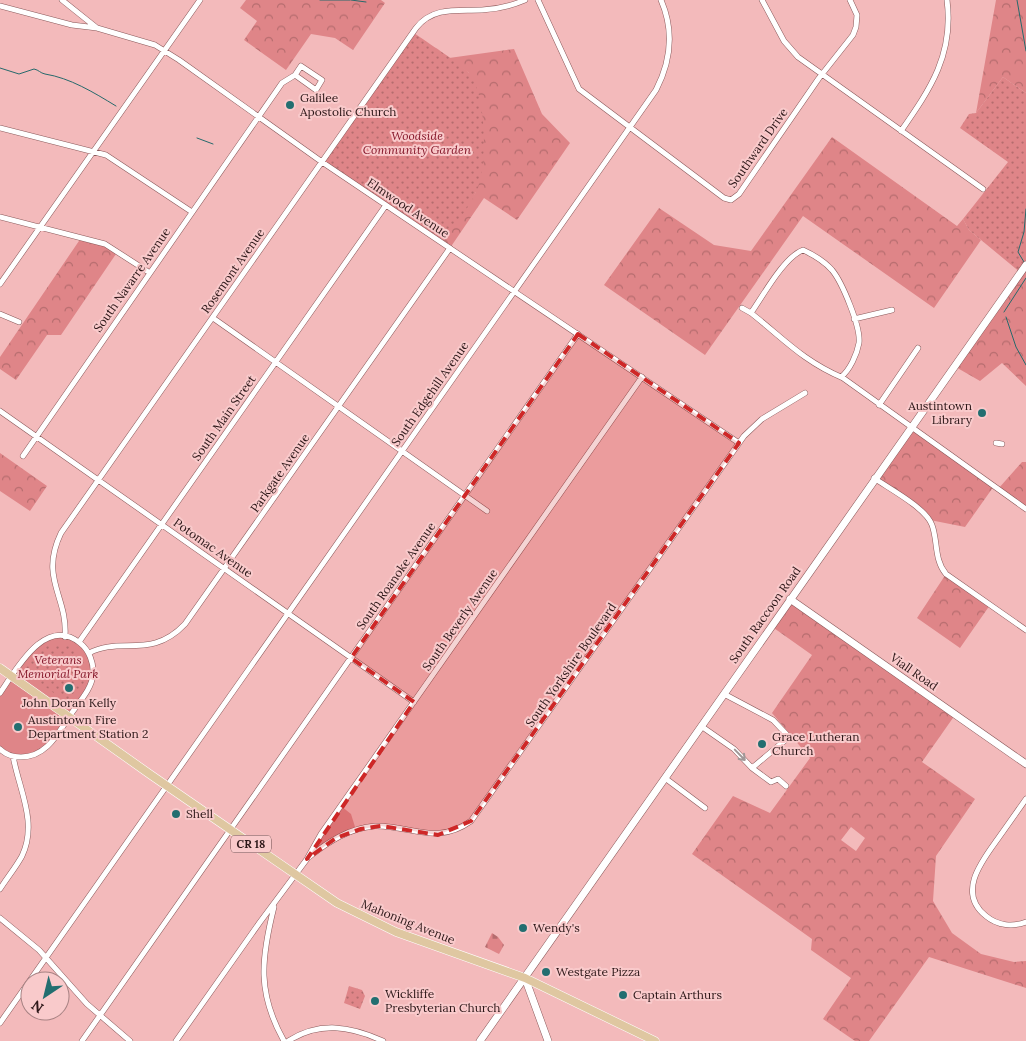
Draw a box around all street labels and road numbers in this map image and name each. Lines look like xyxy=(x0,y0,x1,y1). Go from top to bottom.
street label: Southward Drive xyxy=(725,105,791,190)
street label: Elmwood Avenue xyxy=(364,175,453,241)
street label: South Navarre Avenue xyxy=(90,224,174,335)
street label: Rosemont Avenue xyxy=(198,225,268,316)
street label: South Edgehill Avenue xyxy=(388,338,472,449)
street label: South Main Street xyxy=(188,372,259,463)
street label: Parkgate Avenue xyxy=(247,430,313,515)
street label: Potomac Avenue xyxy=(171,515,256,581)
street label: South Roanoke Avenue xyxy=(353,519,439,632)
street label: South Raccoon Road xyxy=(726,563,804,666)
street label: South Beverly Avenue xyxy=(419,565,501,674)
street label: South Yorkshire Boulevard xyxy=(522,600,619,730)
street label: Viall Road xyxy=(887,649,941,693)
road number: CR 18 xyxy=(231,836,271,852)
street label: Mahoning Avenue xyxy=(359,896,458,947)

